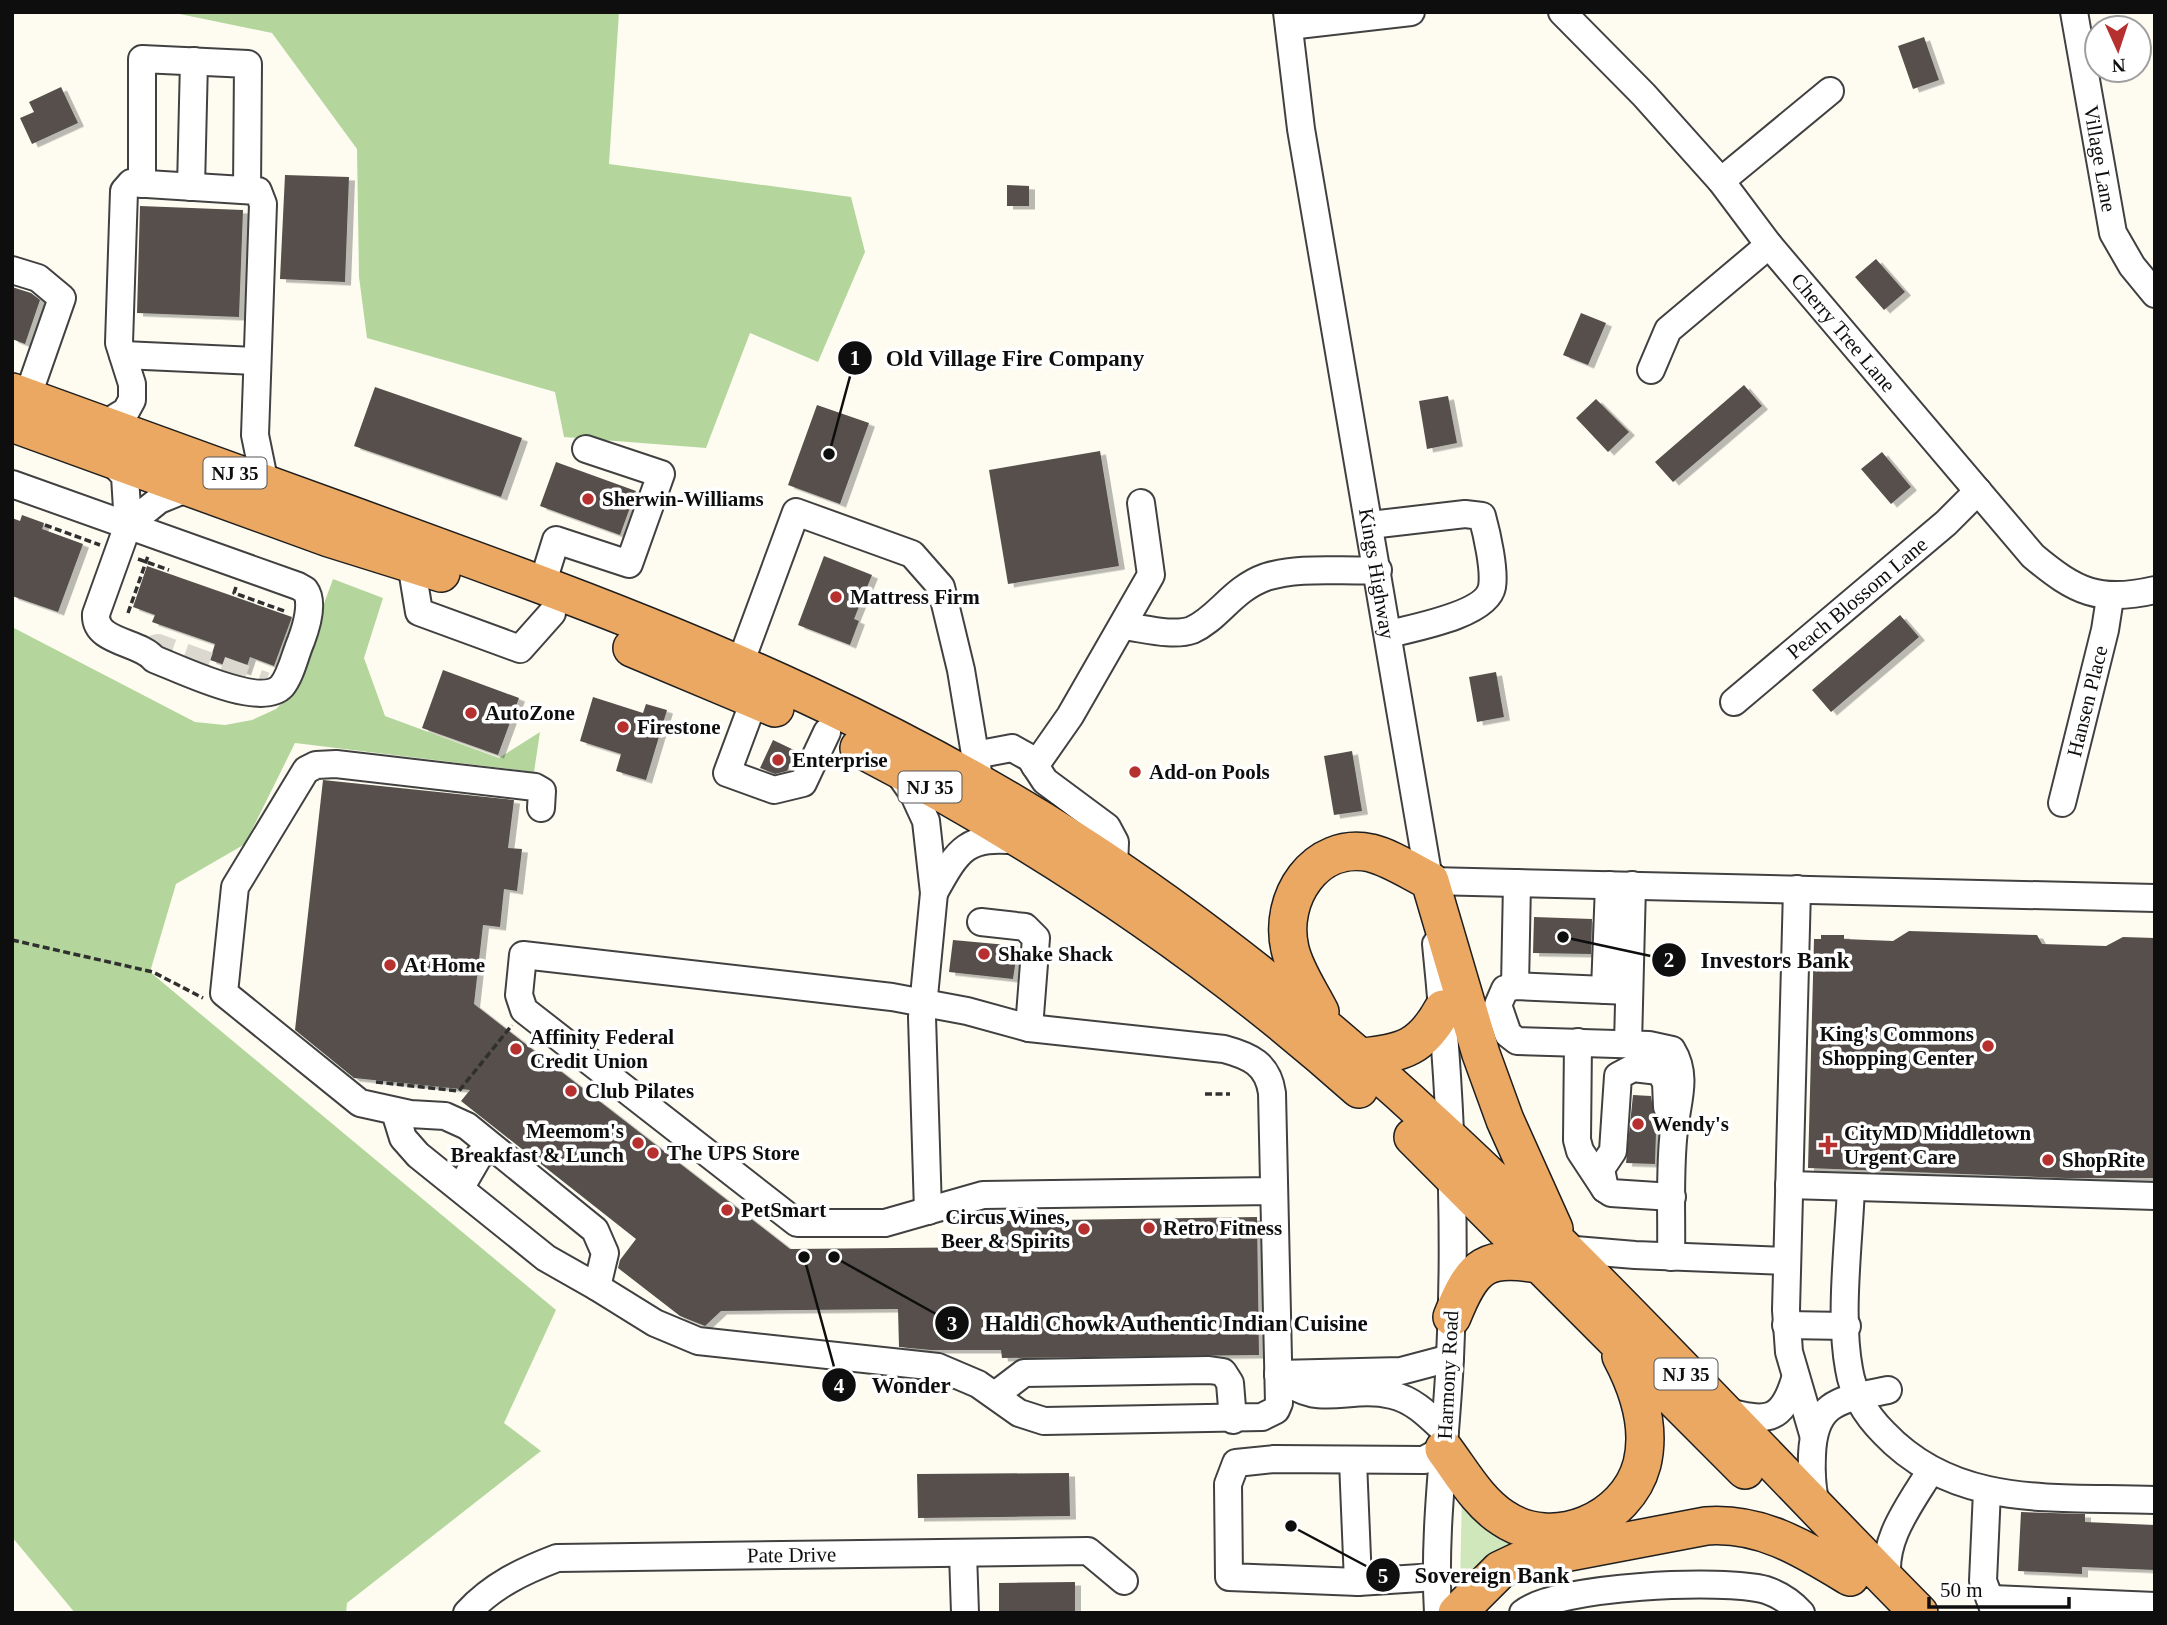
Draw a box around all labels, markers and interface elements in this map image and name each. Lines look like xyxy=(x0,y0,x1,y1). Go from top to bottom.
north arrow xyxy=(2083,14,2153,84)
text: N xyxy=(2111,55,2126,76)
street label: Village Lane xyxy=(2079,104,2121,214)
street label: Cherry Tree Lane xyxy=(1786,268,1900,397)
callout: Old Village Fire Company xyxy=(837,336,1159,380)
text: 1 xyxy=(850,346,860,370)
text: Old Village Fire Company xyxy=(886,346,1145,371)
road number: NJ 35 xyxy=(204,458,266,488)
place label: Sherwin-Williams xyxy=(602,487,764,511)
marker: Sherwin-Williams xyxy=(580,491,596,507)
street label: Kings Highway xyxy=(1354,506,1400,642)
street label: Peach Blossom Lane xyxy=(1782,532,1932,664)
place label: Mattress Firm xyxy=(850,585,980,609)
marker: Mattress Firm xyxy=(828,589,844,605)
street label: Hansen Place xyxy=(2062,643,2113,759)
place label: AutoZone xyxy=(485,701,575,725)
marker: AutoZone xyxy=(463,705,479,721)
place label: Firestone xyxy=(637,715,721,739)
marker: Firestone xyxy=(615,719,631,735)
place label: Enterprise xyxy=(792,748,888,772)
marker: Enterprise xyxy=(770,752,786,768)
place label: Add-on Pools xyxy=(1149,760,1270,784)
marker: Add-on Pools xyxy=(1127,764,1143,780)
road number: NJ 35 xyxy=(898,772,962,802)
callout: Investors Bank xyxy=(1651,938,1863,982)
place label: Shake Shack xyxy=(998,942,1113,966)
marker: Shake Shack xyxy=(976,946,992,962)
text: 2 xyxy=(1664,948,1674,972)
text: Investors Bank xyxy=(1701,948,1850,973)
place label: At Home xyxy=(404,953,485,977)
marker: At Home xyxy=(382,957,398,973)
place label: King's Commons Shopping Center xyxy=(1819,1022,1974,1070)
place label: Affinity Federal Credit Union xyxy=(530,1025,674,1073)
marker: King's Commons Shopping Center xyxy=(1980,1038,1996,1054)
marker: Affinity Federal Credit Union xyxy=(508,1041,524,1057)
place label: Club Pilates xyxy=(585,1079,694,1103)
marker: Club Pilates xyxy=(563,1083,579,1099)
place label: Wendy's xyxy=(1652,1112,1729,1136)
marker: Wendy's xyxy=(1630,1116,1646,1132)
place label: Meemom's Breakfast & Lunch xyxy=(451,1119,624,1167)
place label: CityMD Middletown Urgent Care xyxy=(1844,1121,2032,1169)
marker: Meemom's Breakfast & Lunch xyxy=(630,1135,646,1151)
marker: CityMD Middletown Urgent Care xyxy=(1818,1135,1838,1155)
place label: The UPS Store xyxy=(667,1141,800,1165)
marker: The UPS Store xyxy=(645,1145,661,1161)
place label: ShopRite xyxy=(2062,1148,2145,1172)
marker: ShopRite xyxy=(2040,1152,2056,1168)
place label: PetSmart xyxy=(741,1198,826,1222)
marker: PetSmart xyxy=(719,1202,735,1218)
place label: Circus Wines, Beer & Spirits xyxy=(941,1205,1070,1253)
place label: Retro Fitness xyxy=(1163,1216,1282,1240)
marker: Retro Fitness xyxy=(1141,1220,1157,1236)
marker: Circus Wines, Beer & Spirits xyxy=(1076,1221,1092,1237)
callout: Haldi Chowk Authentic Indian Cuisine xyxy=(935,1301,1382,1345)
street label: Harmony Road xyxy=(1433,1310,1463,1440)
text: Haldi Chowk Authentic Indian Cuisine xyxy=(984,1311,1368,1336)
text: 3 xyxy=(947,1312,957,1336)
road number: NJ 35 xyxy=(1654,1358,1718,1390)
callout: Wonder xyxy=(822,1363,964,1407)
text: Wonder xyxy=(871,1373,951,1398)
text: 4 xyxy=(834,1374,845,1398)
street label: Pate Drive xyxy=(747,1542,836,1567)
callout: Sovereign Bank xyxy=(1365,1553,1583,1597)
text: Sovereign Bank xyxy=(1415,1563,1570,1588)
text: 5 xyxy=(1378,1564,1388,1588)
scale bar xyxy=(1929,1566,2069,1610)
text: 50 m xyxy=(1940,1578,1983,1602)

